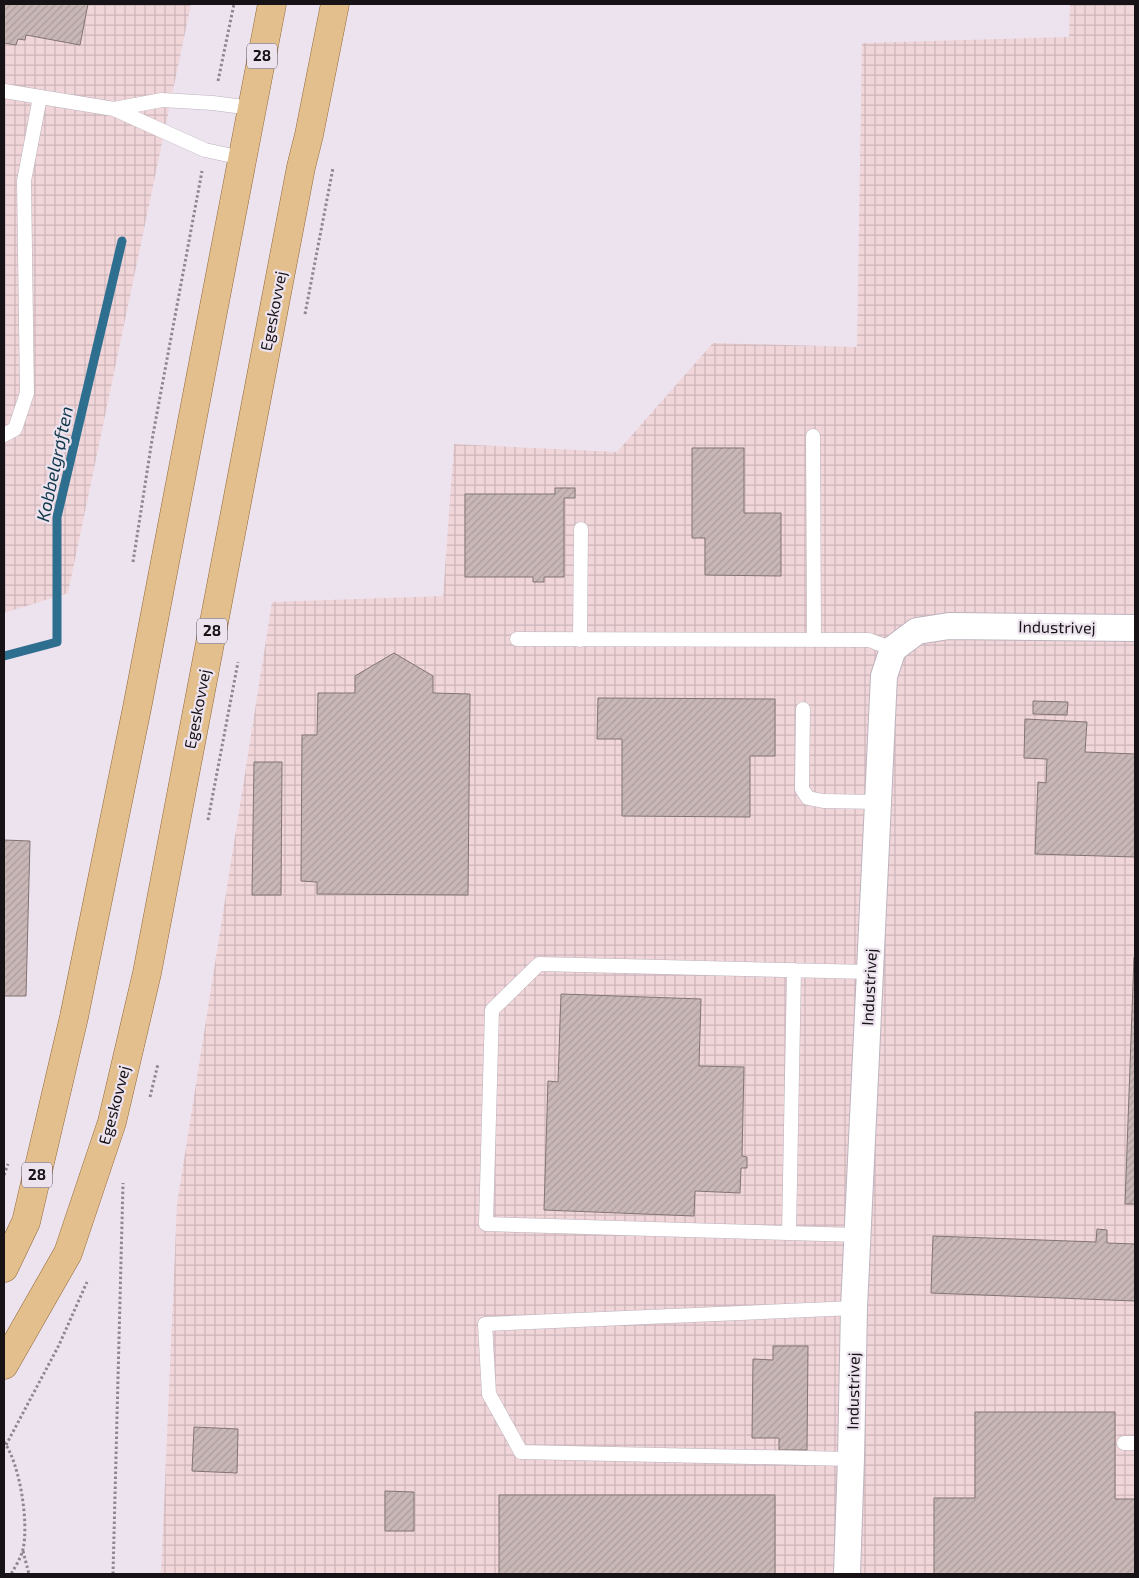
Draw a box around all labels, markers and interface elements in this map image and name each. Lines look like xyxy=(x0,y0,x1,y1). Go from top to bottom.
road number: 28 xyxy=(247,44,277,68)
street label: Egeskovvej xyxy=(255,269,291,353)
water label: Kobbelgrøften xyxy=(31,404,77,523)
street label: Industrivej xyxy=(1018,616,1096,638)
road number: 28 xyxy=(197,618,227,644)
street label: Egeskovvej xyxy=(179,667,215,751)
street label: Industrivej xyxy=(857,948,881,1026)
street label: Egeskovvej xyxy=(94,1063,134,1147)
road number: 28 xyxy=(22,1162,52,1188)
street label: Industrivej xyxy=(842,1352,864,1430)

